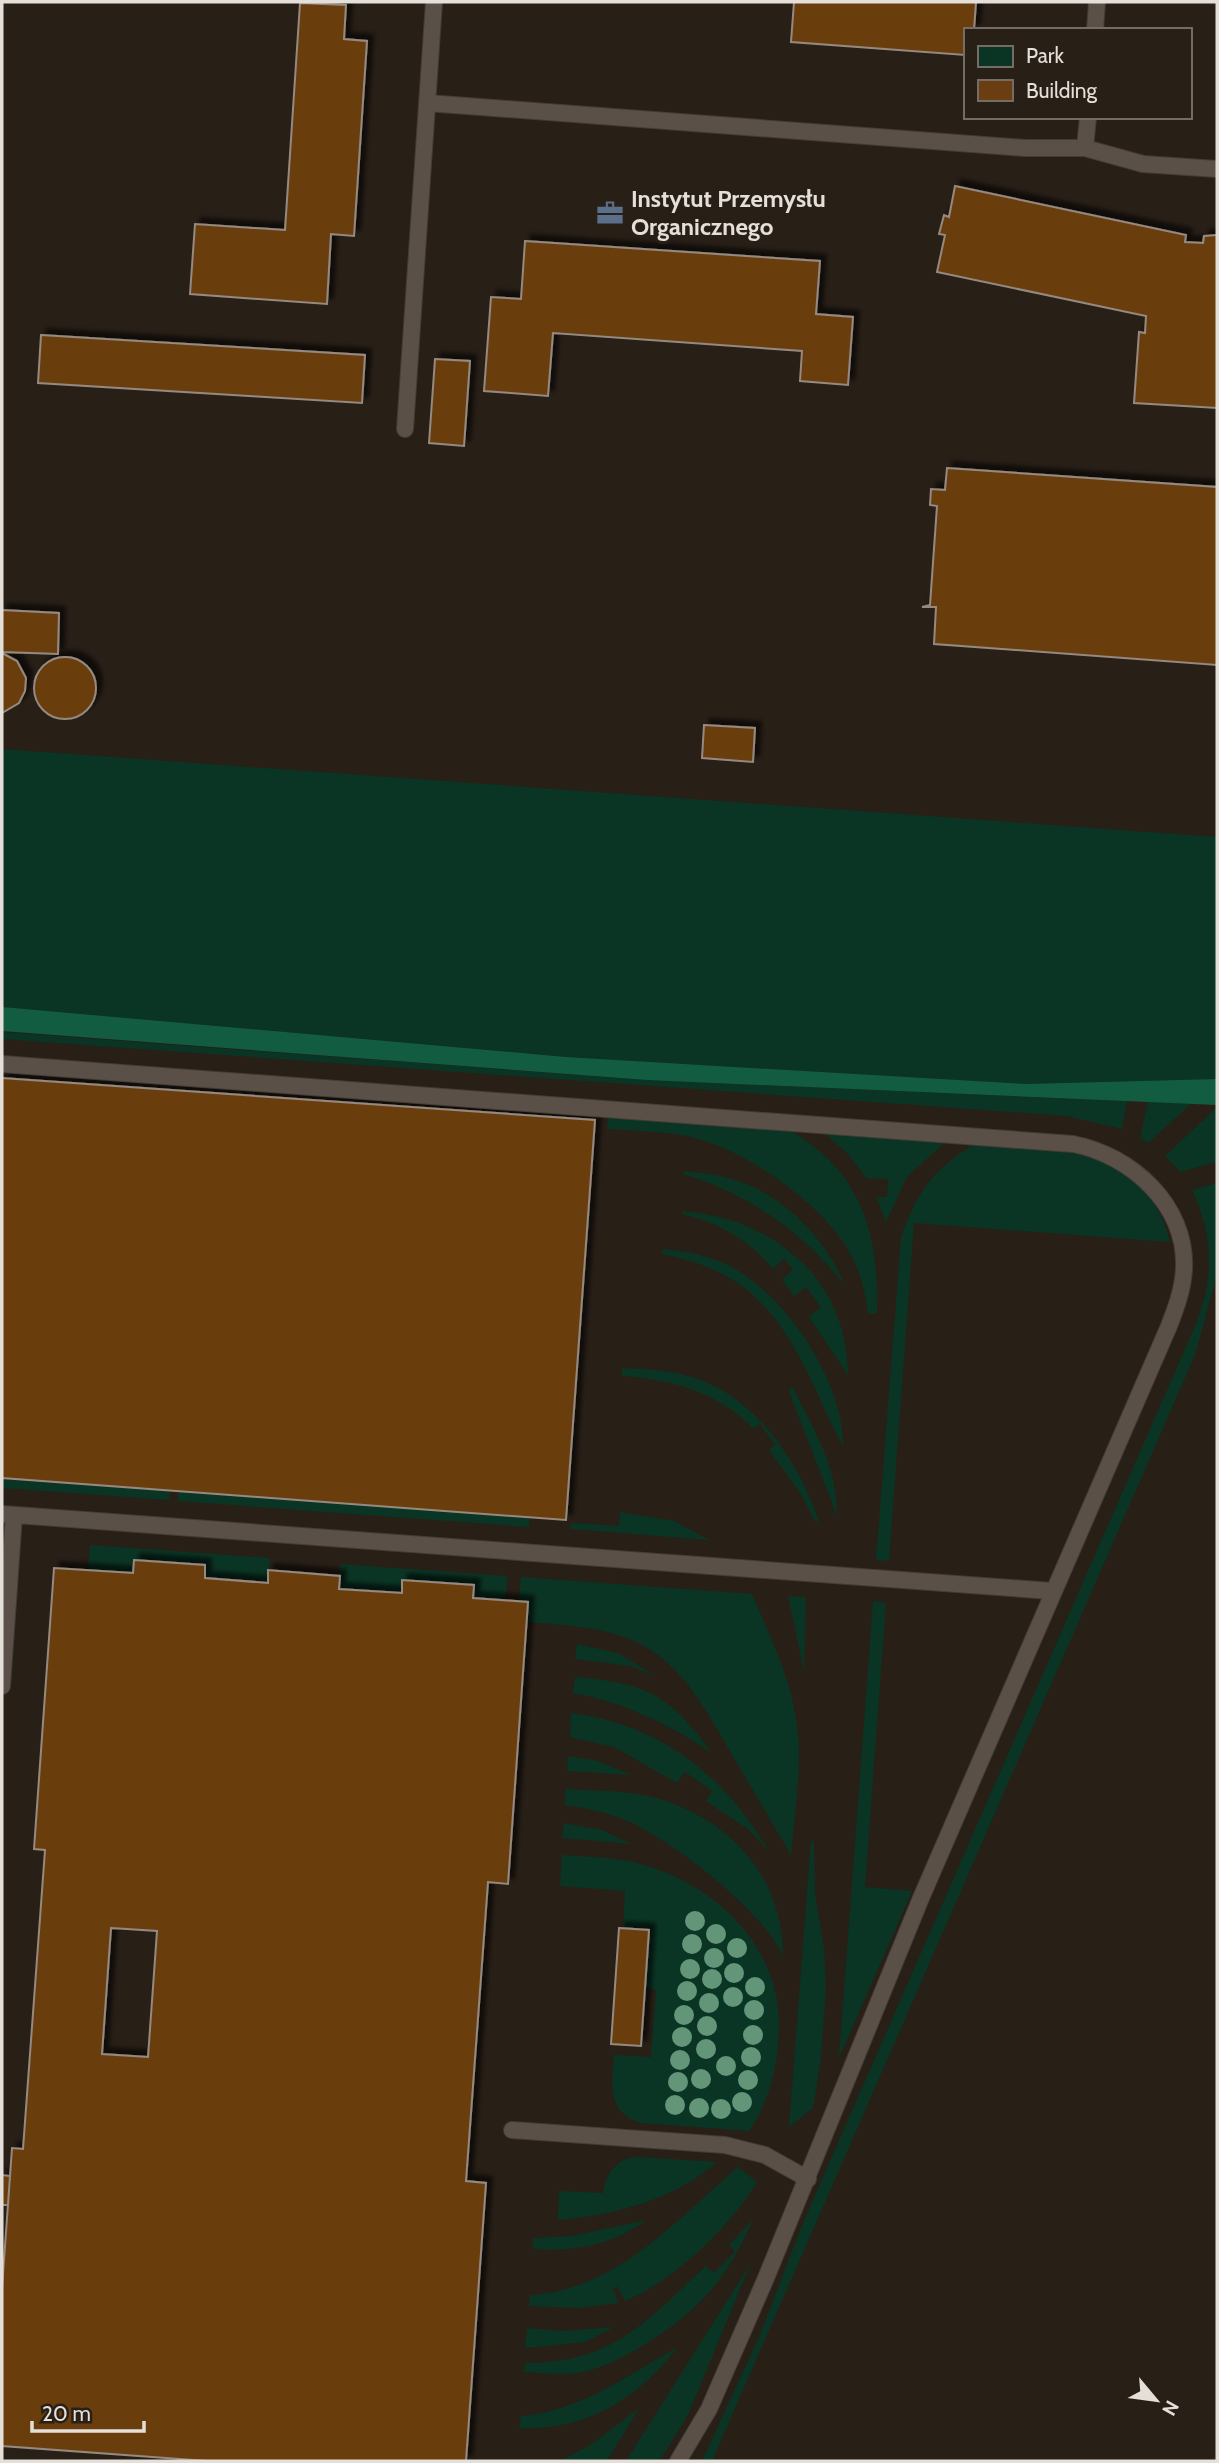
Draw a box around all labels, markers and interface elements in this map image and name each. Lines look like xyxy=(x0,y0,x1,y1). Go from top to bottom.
legend xyxy=(964,28,1191,119)
text: Park xyxy=(1026,43,1064,68)
text: Building xyxy=(1026,78,1098,103)
place label: Instytut Przemysłu Organicznego xyxy=(631,184,826,241)
office icon: Instytut Przemysłu Organicznego xyxy=(595,198,625,228)
north arrow xyxy=(1121,2365,1191,2435)
scale bar xyxy=(32,2390,144,2434)
text: N xyxy=(1157,2397,1184,2419)
text: 20 m xyxy=(42,2401,91,2426)

